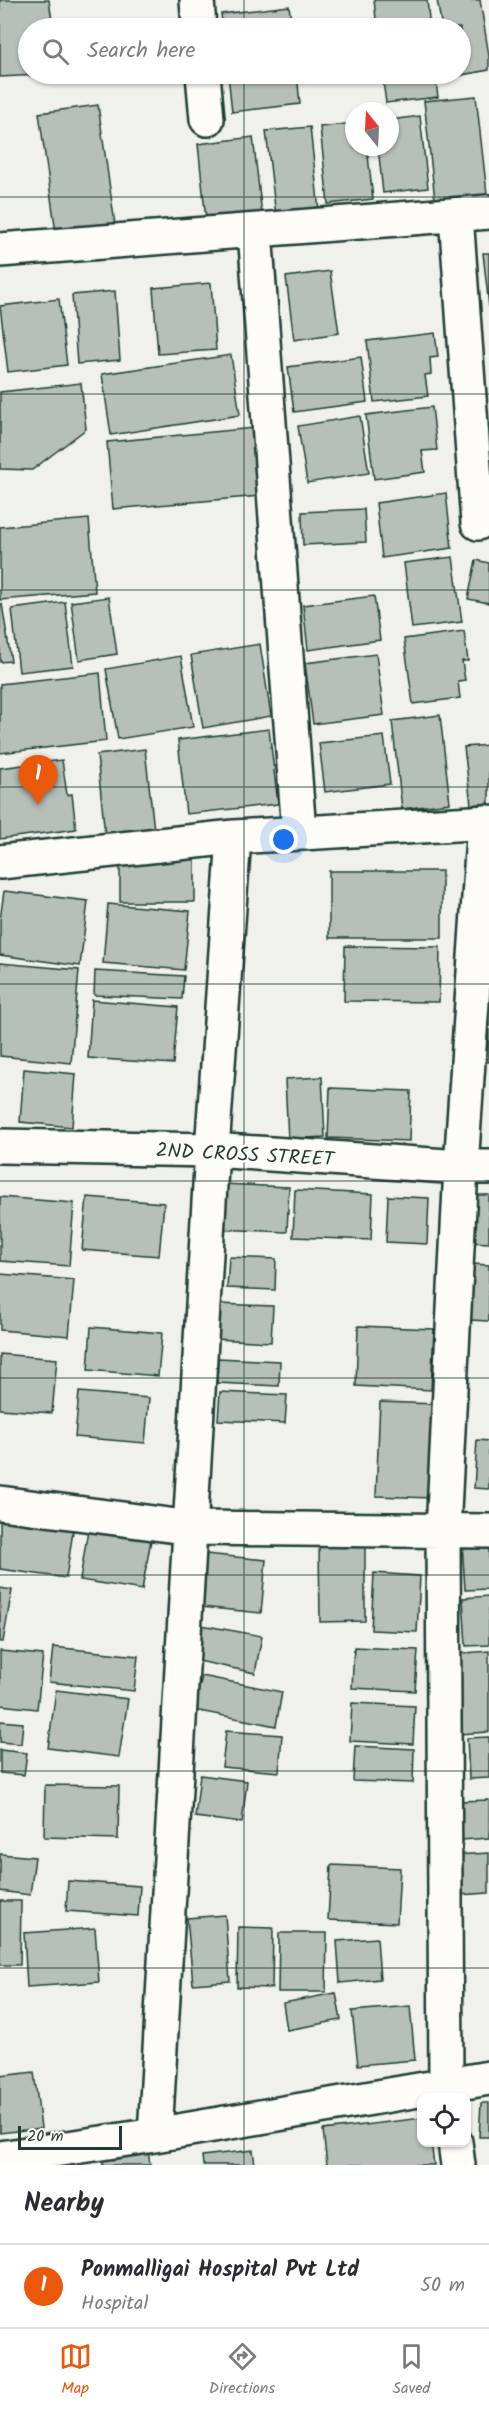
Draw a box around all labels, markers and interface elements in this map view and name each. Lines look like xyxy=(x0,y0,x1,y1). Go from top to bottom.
search box xyxy=(18,18,471,84)
text: Search here xyxy=(87,34,195,69)
icon: search xyxy=(39,35,72,68)
north arrow xyxy=(345,102,399,156)
pin: 1 xyxy=(18,756,57,805)
your location xyxy=(269,825,298,854)
street label: 2ND CROSS STREET xyxy=(155,1135,337,1177)
map controls xyxy=(417,2093,471,2147)
button: locate xyxy=(417,2093,471,2147)
scale bar xyxy=(18,2123,122,2150)
text: 20 m xyxy=(27,2124,63,2149)
text: Nearby xyxy=(24,2183,104,2225)
text: Ponmalligai Hospital Pvt Ltd xyxy=(81,2253,359,2288)
text: 1 xyxy=(40,2270,47,2302)
text: 50 m xyxy=(420,2270,465,2302)
text: Hospital xyxy=(81,2288,148,2320)
tab: Map xyxy=(59,2340,92,2401)
tab: Directions xyxy=(209,2340,275,2401)
tab: Saved xyxy=(392,2340,430,2401)

